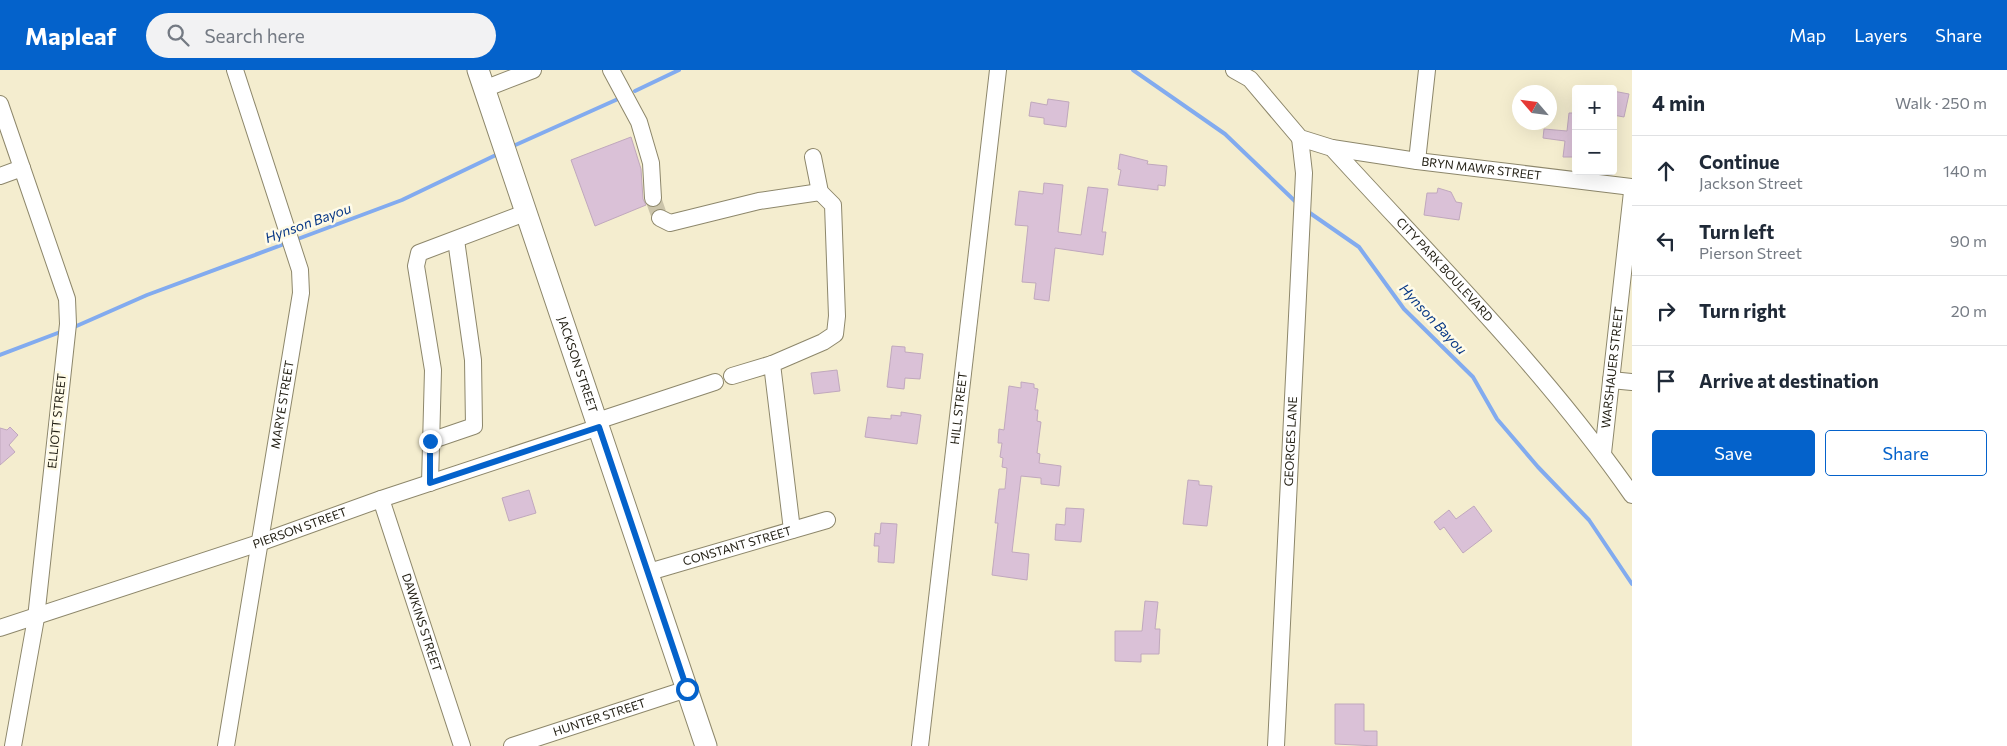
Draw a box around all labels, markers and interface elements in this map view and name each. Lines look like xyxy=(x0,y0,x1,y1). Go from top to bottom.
search box xyxy=(146,13,496,58)
text: Mapleaf xyxy=(25,21,116,50)
icon: search xyxy=(164,21,192,49)
text: Search here xyxy=(204,24,305,47)
text: Map xyxy=(1789,24,1826,46)
text: Layers xyxy=(1854,24,1907,46)
text: Share xyxy=(1935,24,1982,46)
north arrow xyxy=(1512,85,1557,130)
map controls xyxy=(1572,85,1617,175)
button: + xyxy=(1572,85,1617,130)
text: 4 min xyxy=(1652,90,1705,115)
text: Walk · 250 m xyxy=(1895,93,1987,112)
button: − xyxy=(1572,130,1617,175)
text: Continue xyxy=(1699,150,1779,173)
street label: BRYN MAWR STREET xyxy=(1421,154,1543,182)
icon: ahead xyxy=(1652,157,1680,185)
text: 140 m xyxy=(1943,161,1987,180)
text: Jackson Street xyxy=(1699,173,1803,192)
water label: Hynson Bayou xyxy=(262,199,353,246)
street label: CITY PARK BOULEVARD xyxy=(1394,214,1497,324)
text: Turn left xyxy=(1699,220,1774,243)
icon: left xyxy=(1652,227,1680,255)
text: 90 m xyxy=(1950,231,1987,250)
text: Pierson Street xyxy=(1699,243,1802,262)
water label: Hynson Bayou xyxy=(1396,280,1471,358)
icon: right xyxy=(1652,297,1680,325)
text: Turn right xyxy=(1699,299,1786,322)
text: 20 m xyxy=(1951,301,1987,320)
street label: WARSHAUER STREET xyxy=(1598,305,1625,429)
street label: JACKSON STREET xyxy=(555,314,601,415)
street label: MARYE STREET xyxy=(267,359,296,450)
icon: arrive xyxy=(1652,367,1680,395)
text: Arrive at destination xyxy=(1699,369,1879,392)
street label: HILL STREET xyxy=(947,371,969,445)
street label: ELLIOTT STREET xyxy=(44,372,68,469)
street label: GEORGES LANE xyxy=(1281,396,1299,487)
route end xyxy=(419,430,442,453)
button: Save xyxy=(1652,430,1815,476)
button: Share xyxy=(1825,430,1987,476)
street label: PIERSON STREET xyxy=(251,504,349,551)
street label: CONSTANT STREET xyxy=(681,523,793,568)
street label: DAWKINS STREET xyxy=(400,571,445,673)
route start xyxy=(676,678,699,701)
street label: HUNTER STREET xyxy=(551,695,648,738)

